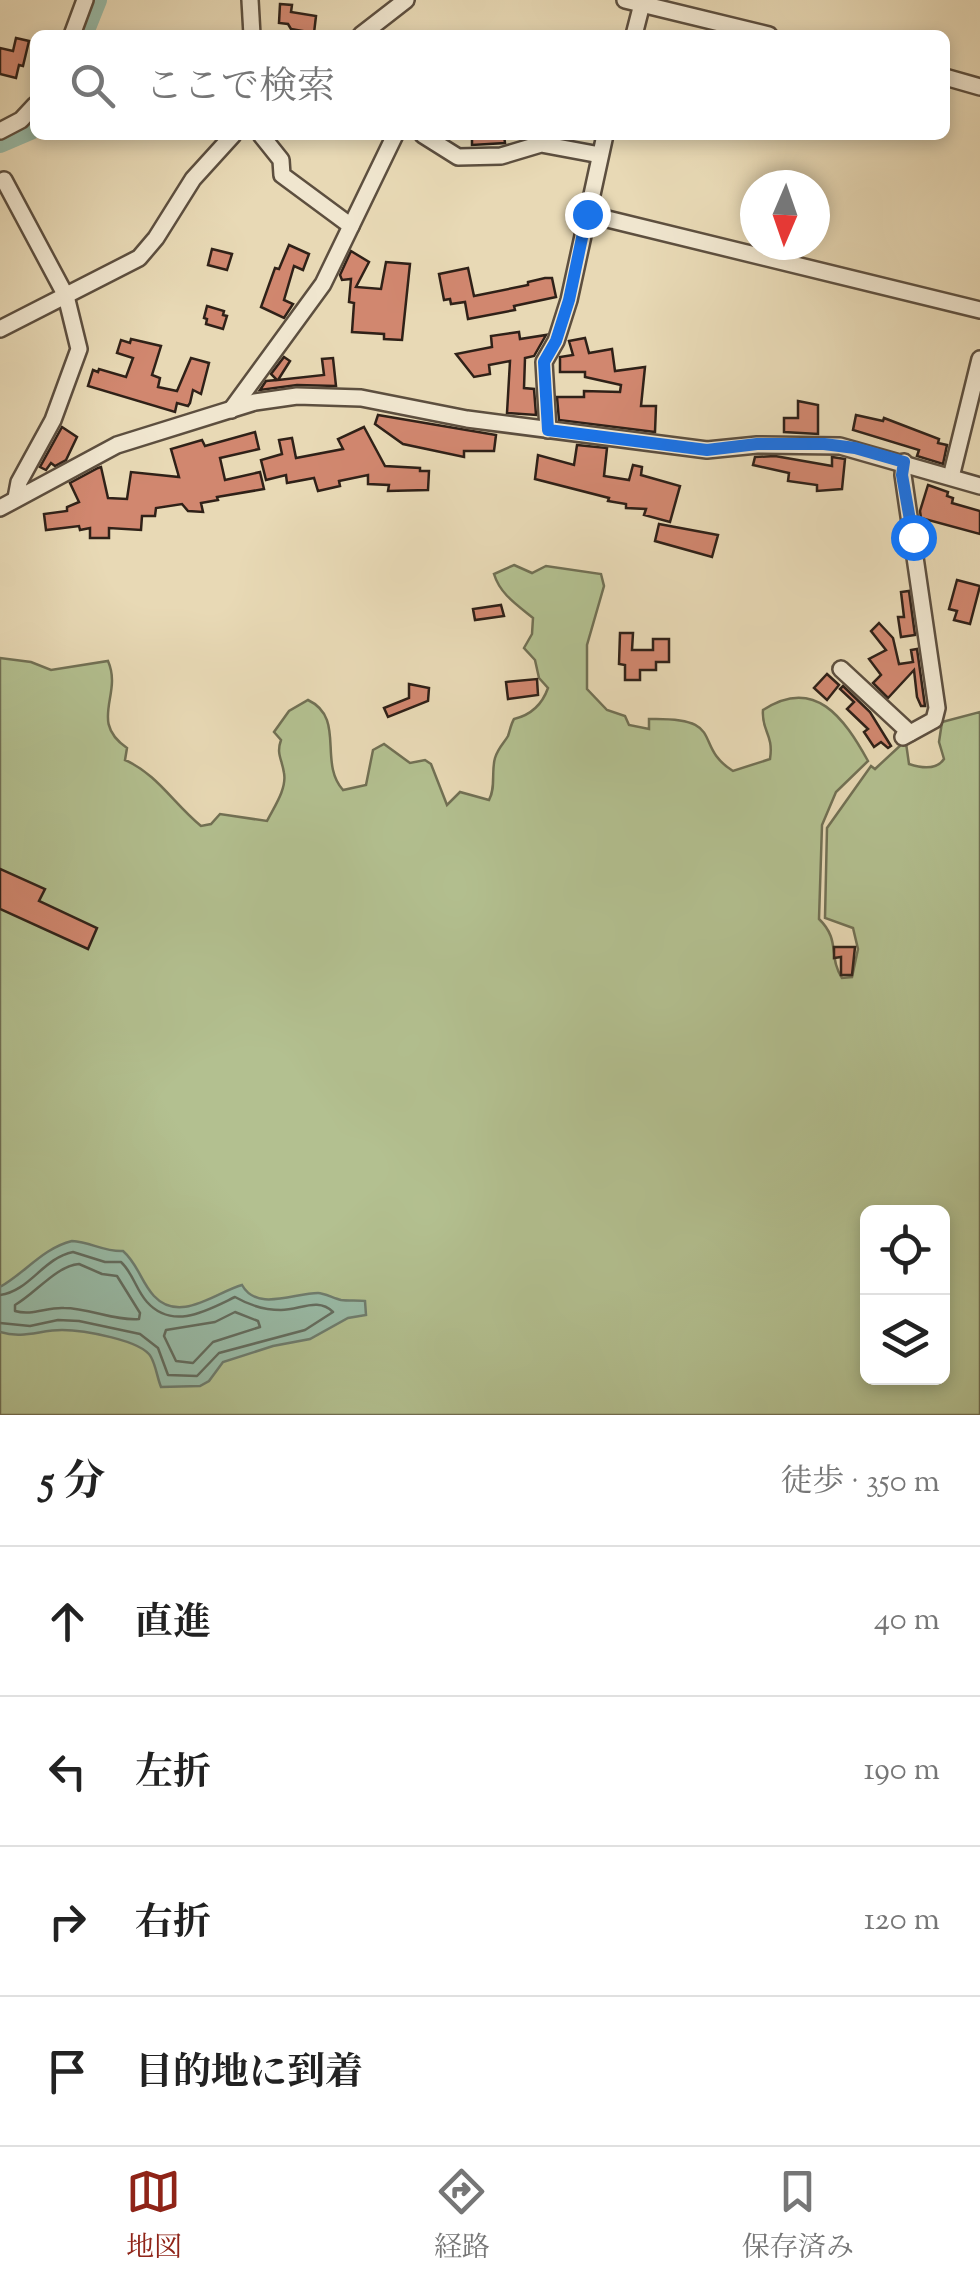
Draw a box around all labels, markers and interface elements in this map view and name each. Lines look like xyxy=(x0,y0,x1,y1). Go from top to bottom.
search box xyxy=(30,30,950,140)
icon: search xyxy=(65,58,120,113)
text: ここで検索 xyxy=(145,62,335,116)
north arrow xyxy=(740,170,830,260)
route end xyxy=(565,192,611,238)
route start xyxy=(891,515,937,561)
map controls xyxy=(860,1205,950,1385)
button: locate xyxy=(860,1205,950,1295)
button: layers xyxy=(860,1295,950,1385)
text: 5 分 xyxy=(40,1454,105,1514)
text: 徒歩 · 350 m xyxy=(780,1460,940,1506)
icon: ahead xyxy=(40,1594,95,1649)
text: 直進 xyxy=(135,1598,211,1652)
text: 40 m xyxy=(874,1598,940,1644)
icon: left xyxy=(40,1744,95,1799)
text: 左折 xyxy=(135,1748,211,1802)
text: 190 m xyxy=(864,1748,940,1794)
icon: right xyxy=(40,1894,95,1949)
text: 右折 xyxy=(135,1898,211,1952)
text: 120 m xyxy=(864,1898,940,1944)
icon: arrive xyxy=(40,2044,95,2099)
text: 目的地に到着 xyxy=(135,2048,363,2102)
tab: 地図 xyxy=(126,2164,182,2269)
tab: 経路 xyxy=(434,2164,490,2269)
tab: 保存済み xyxy=(742,2164,854,2269)

